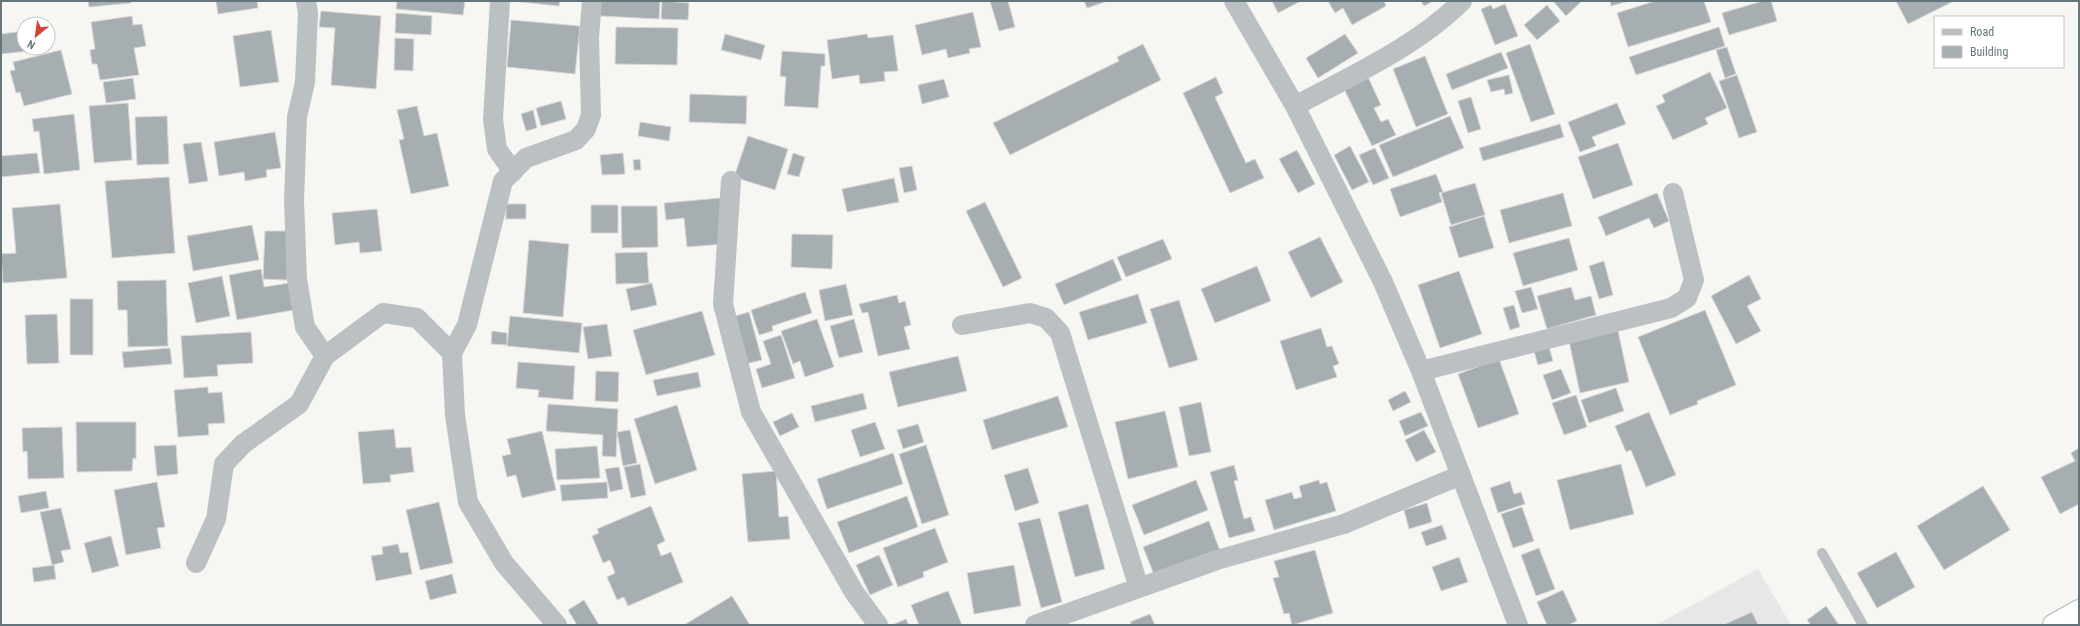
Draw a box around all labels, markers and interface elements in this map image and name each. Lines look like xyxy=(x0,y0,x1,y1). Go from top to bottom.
north arrow xyxy=(16,16,56,56)
legend xyxy=(1934,16,2064,68)
text: Road xyxy=(1970,25,1994,39)
text: N xyxy=(25,37,37,52)
text: Building xyxy=(1970,45,2008,59)

